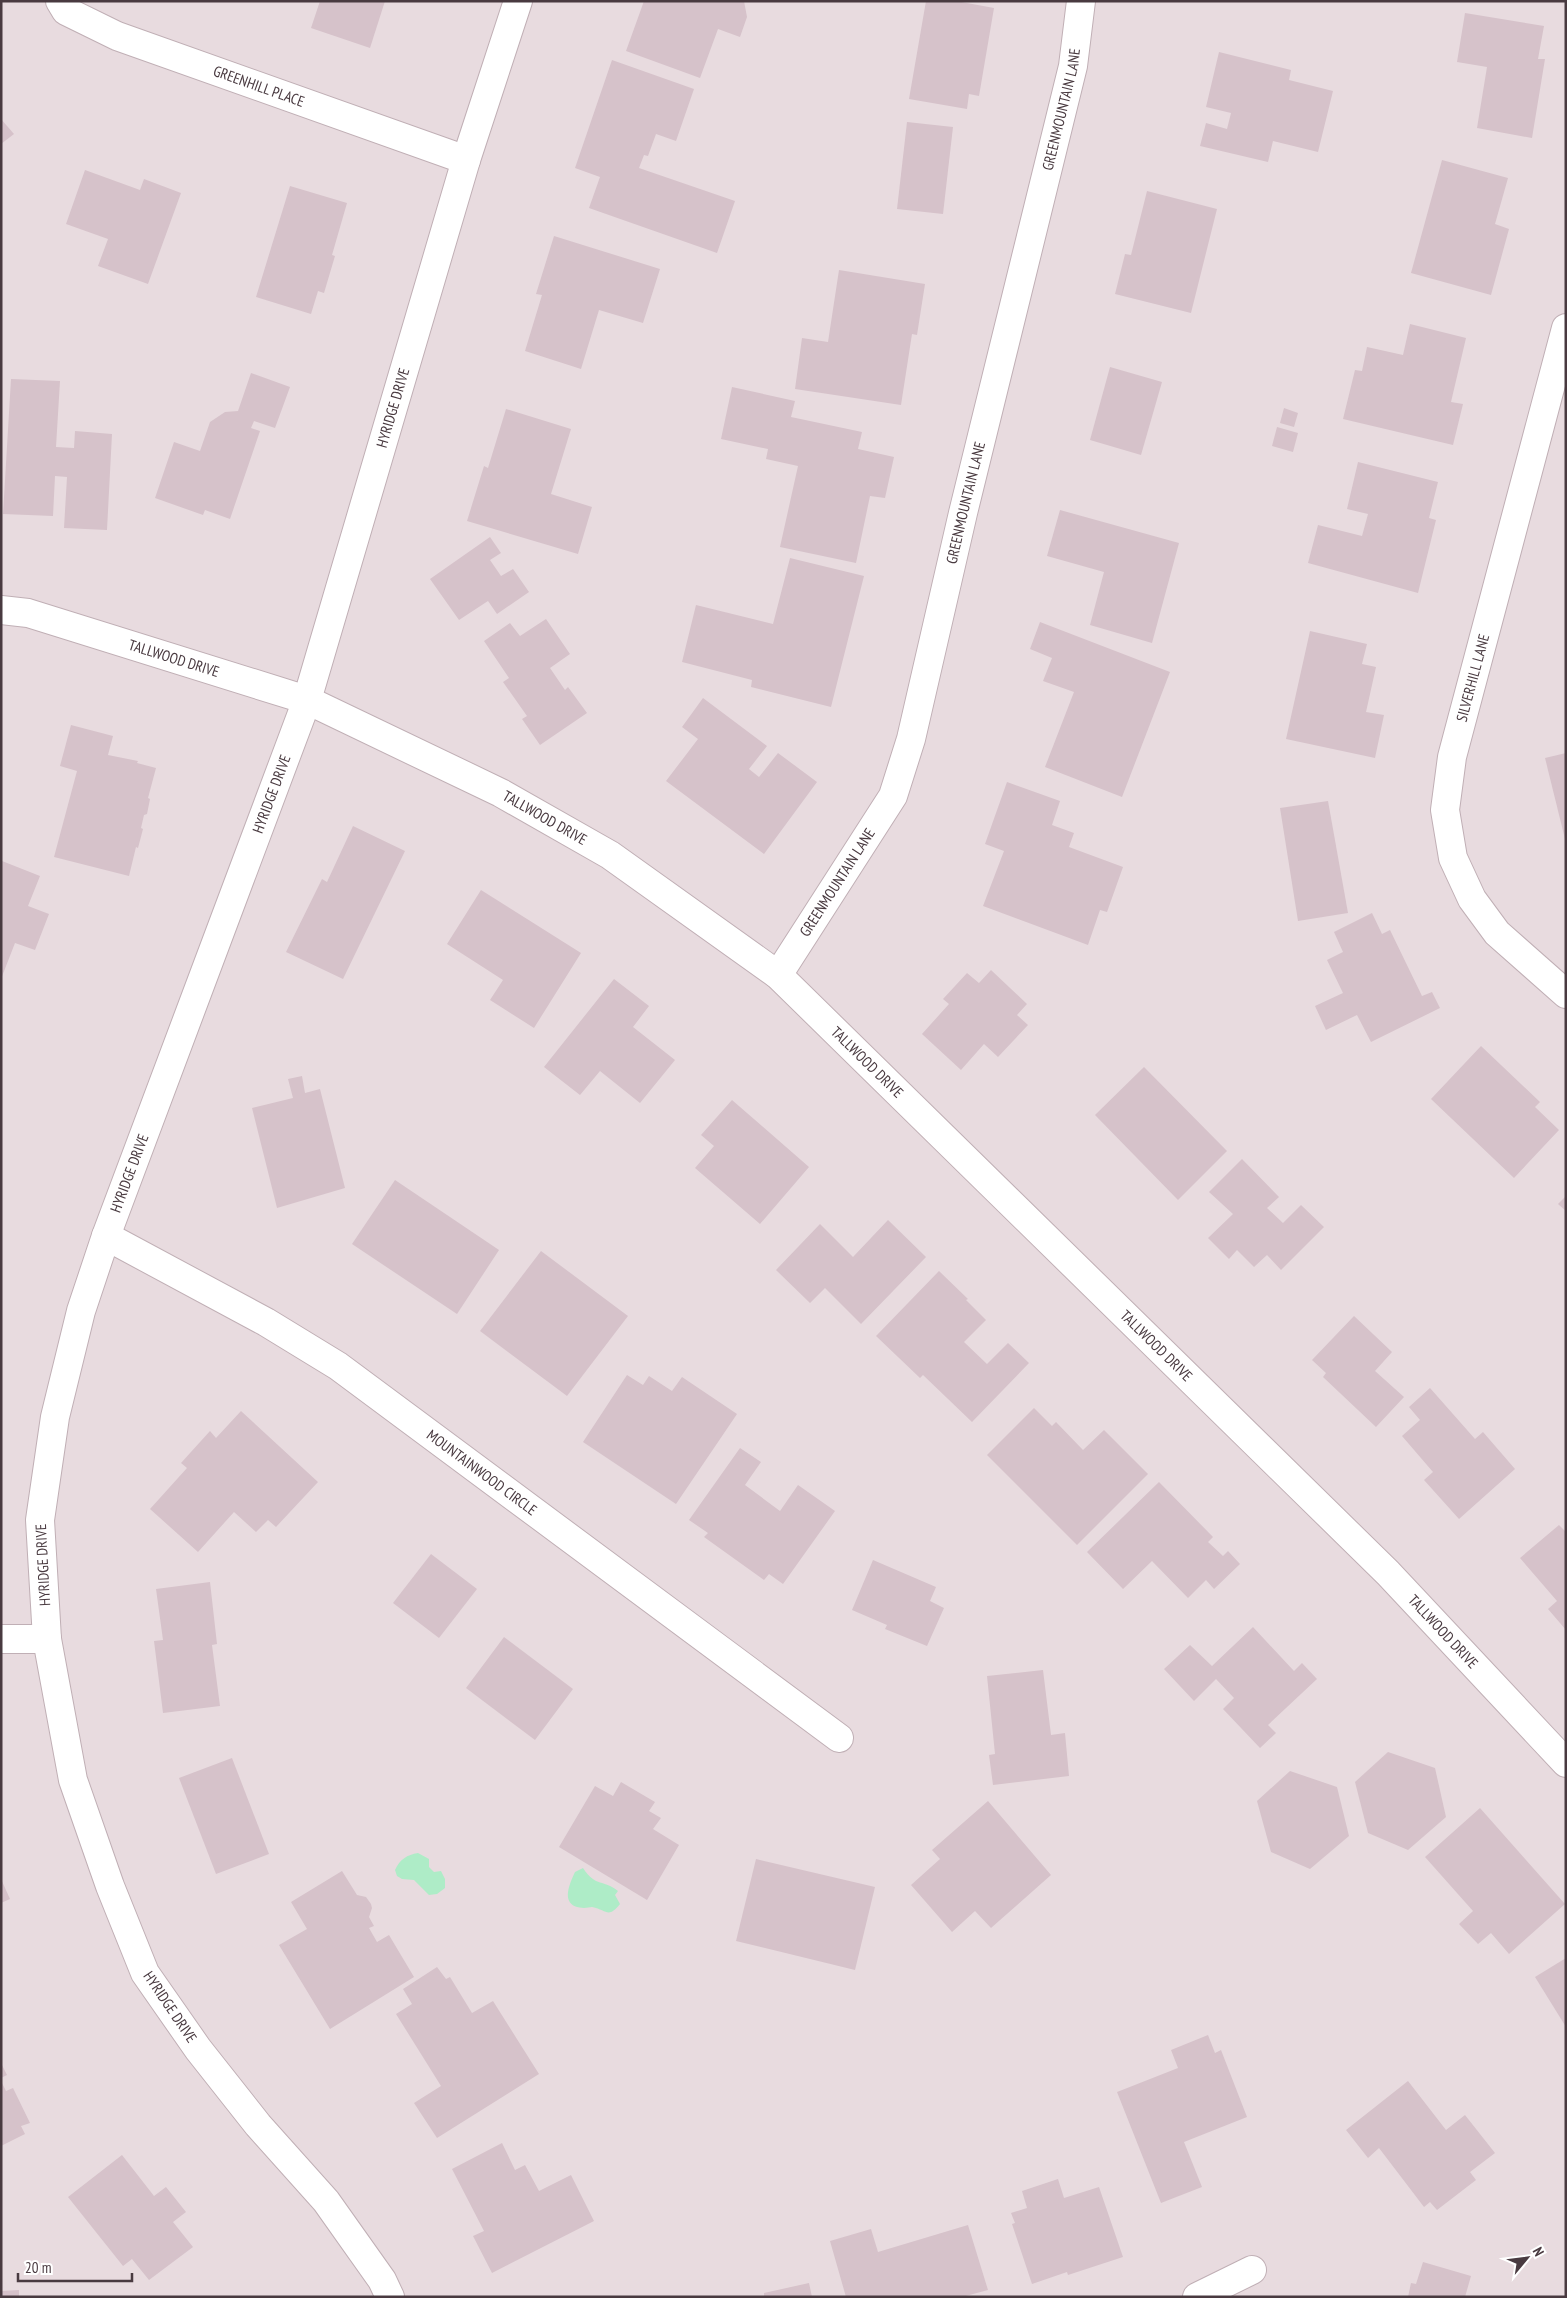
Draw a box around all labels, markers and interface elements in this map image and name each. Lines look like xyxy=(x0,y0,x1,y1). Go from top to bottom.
street label: GREENMOUNTAIN LANE xyxy=(1038,47,1084,172)
street label: GREENHILL PLACE xyxy=(211,61,307,111)
street label: HYRIDGE DRIVE xyxy=(372,365,413,450)
street label: GREENMOUNTAIN LANE xyxy=(942,440,989,566)
street label: SILVERHILL LANE xyxy=(1452,632,1493,724)
street label: TALLWOOD DRIVE xyxy=(126,635,222,681)
street label: HYRIDGE DRIVE xyxy=(248,752,295,836)
street label: TALLWOOD DRIVE xyxy=(500,786,591,849)
street label: GREENMOUNTAIN LANE xyxy=(795,824,879,940)
street label: TALLWOOD DRIVE xyxy=(827,1022,908,1102)
street label: HYRIDGE DRIVE xyxy=(106,1131,152,1215)
street label: TALLWOOD DRIVE xyxy=(1116,1306,1197,1385)
street label: MOUNTAINWOOD CIRCLE xyxy=(423,1425,541,1519)
street label: HYRIDGE DRIVE xyxy=(31,1523,54,1607)
street label: TALLWOOD DRIVE xyxy=(1404,1591,1482,1672)
street label: HYRIDGE DRIVE xyxy=(140,1967,201,2046)
north arrow xyxy=(1502,2233,1552,2283)
text: N xyxy=(1529,2244,1548,2259)
scale bar xyxy=(18,2250,131,2282)
text: 20 m xyxy=(25,2258,51,2277)

